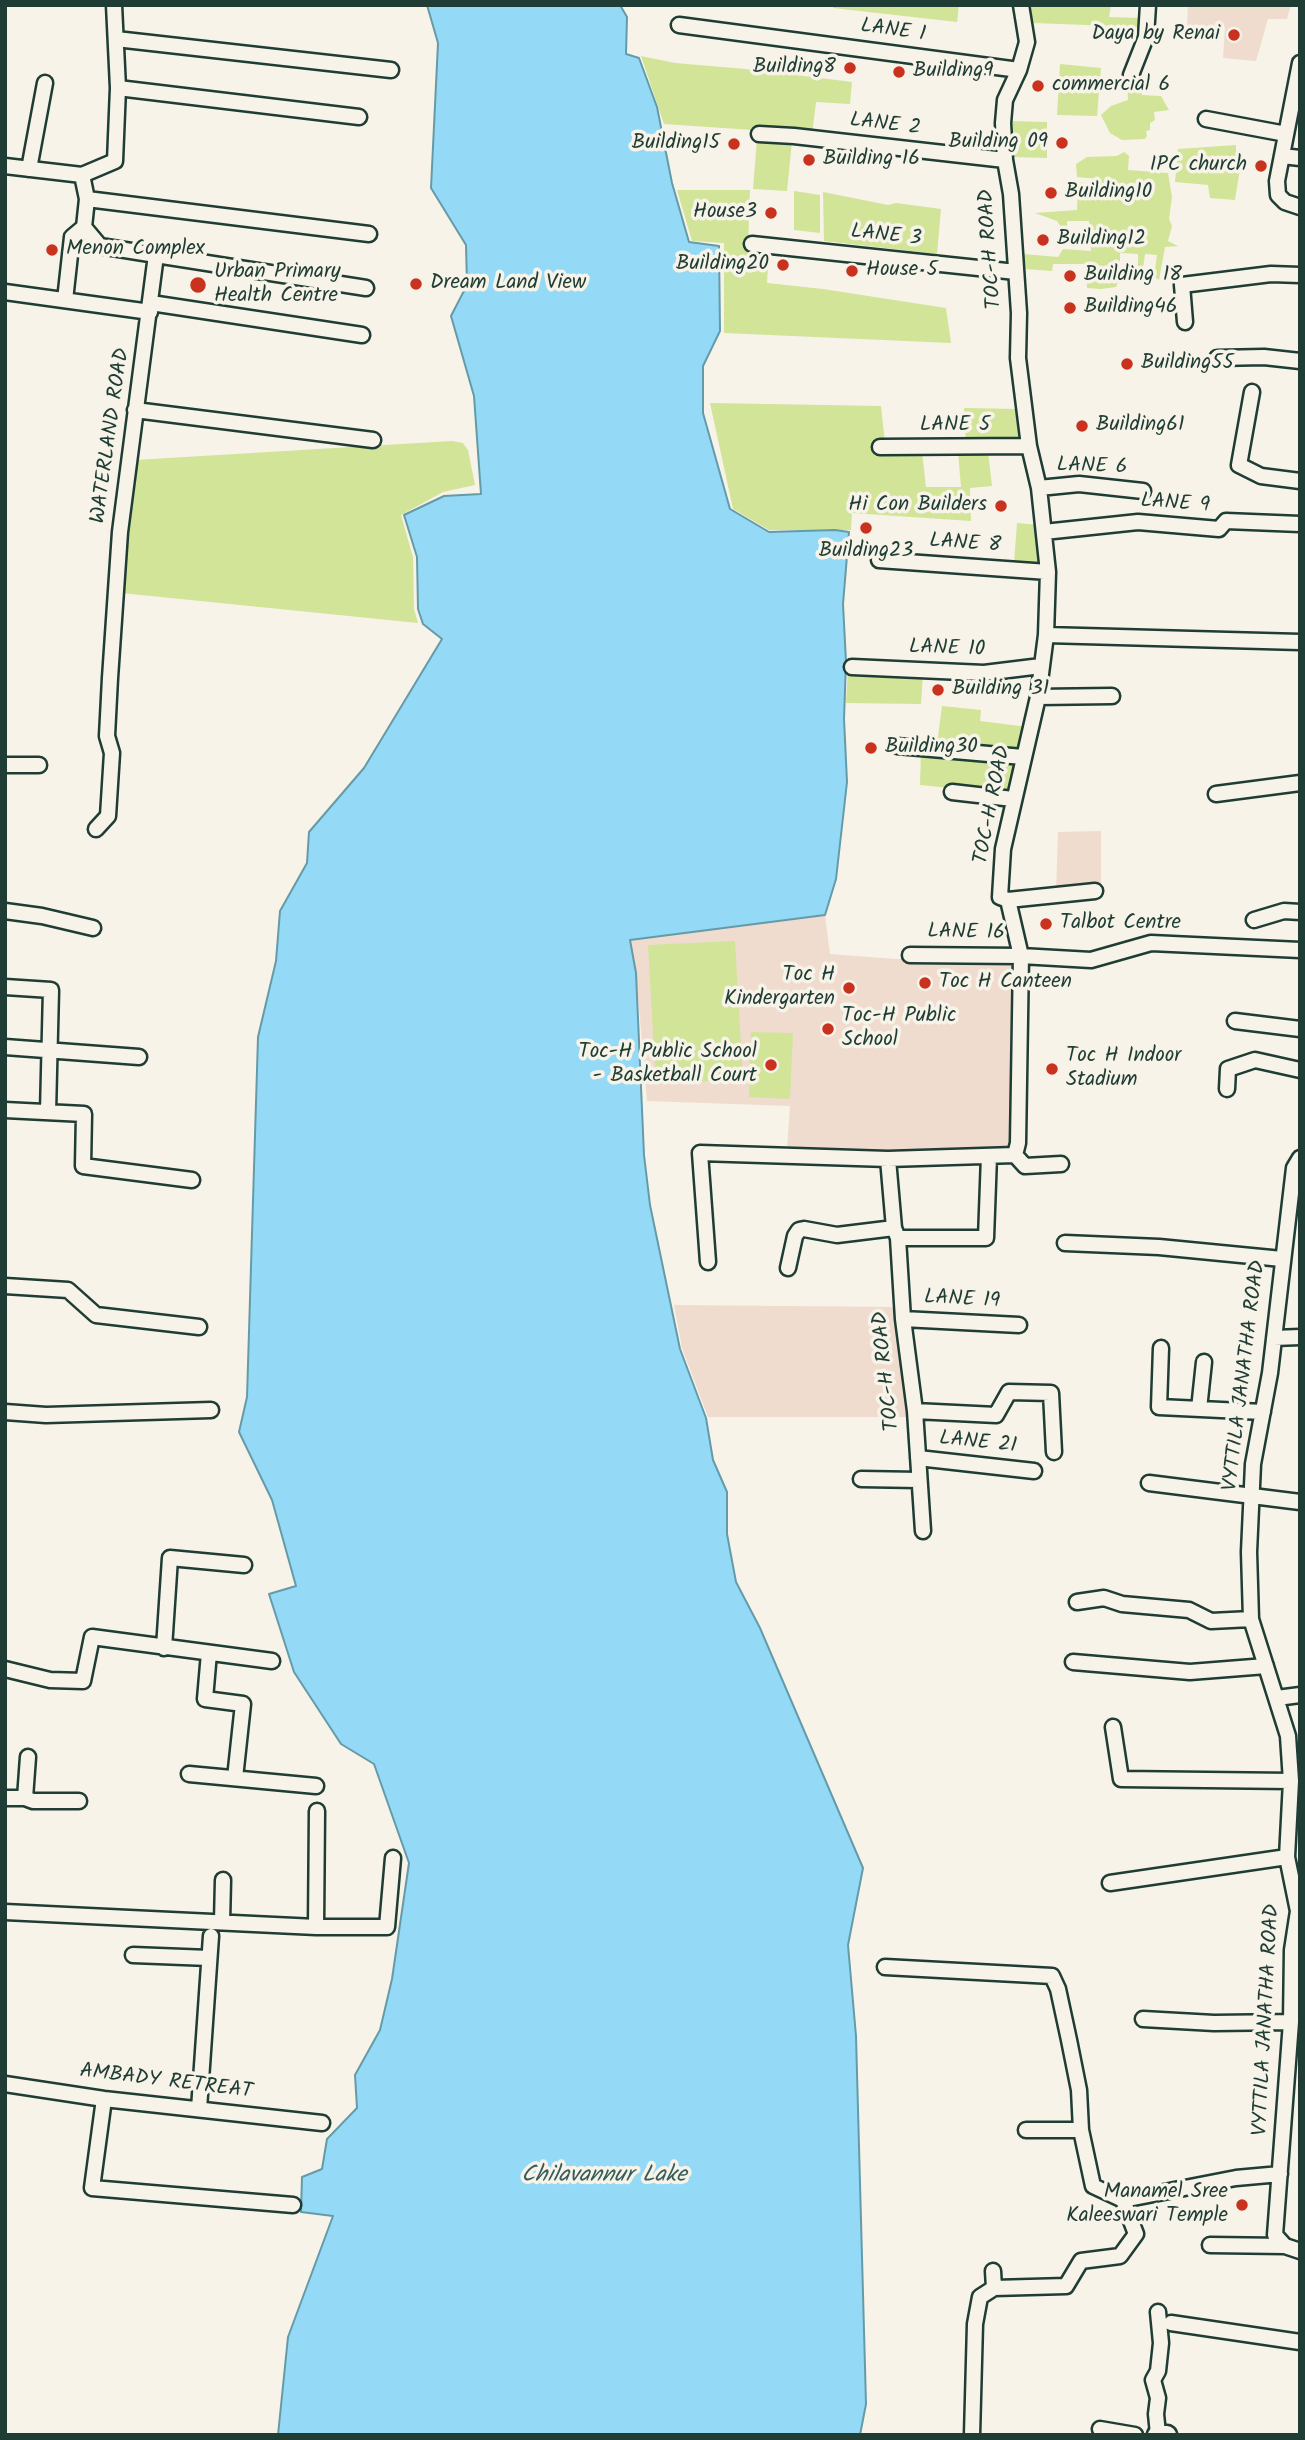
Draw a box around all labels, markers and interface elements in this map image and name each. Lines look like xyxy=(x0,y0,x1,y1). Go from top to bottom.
street label: LANE 1 xyxy=(859,15,927,49)
place label: Daya by Renai xyxy=(1091,22,1220,48)
marker: Daya by Renai xyxy=(1226,27,1242,43)
place label: Building8 xyxy=(753,55,836,81)
place label: Building9 xyxy=(913,59,994,85)
marker: Building8 xyxy=(842,60,858,76)
marker: Building9 xyxy=(891,64,907,80)
place label: commercial 6 xyxy=(1052,73,1170,99)
marker: commercial 6 xyxy=(1030,78,1046,94)
street label: LANE 2 xyxy=(848,109,922,143)
place label: Building 09 xyxy=(949,130,1048,156)
place label: Building15 xyxy=(632,131,720,157)
marker: Building 09 xyxy=(1054,135,1070,151)
marker: Building15 xyxy=(726,136,742,152)
place label: Building 16 xyxy=(823,147,920,173)
marker: Building 16 xyxy=(801,152,817,168)
place label: IPC church xyxy=(1150,153,1247,179)
marker: IPC church xyxy=(1253,158,1269,174)
place label: Building10 xyxy=(1065,180,1152,206)
marker: Building10 xyxy=(1043,185,1059,201)
street label: TOC-H ROAD xyxy=(975,188,1009,310)
place label: House3 xyxy=(693,200,757,226)
marker: House3 xyxy=(763,205,779,221)
street label: LANE 3 xyxy=(849,221,923,253)
place label: Building12 xyxy=(1057,227,1146,253)
marker: Building12 xyxy=(1035,232,1051,248)
place label: Menon Complex xyxy=(66,237,205,263)
marker: Menon Complex xyxy=(44,242,60,258)
place label: Building20 xyxy=(676,252,769,278)
marker: Building20 xyxy=(775,257,791,273)
place label: House 5 xyxy=(866,258,938,284)
place label: Urban Primary Health Centre xyxy=(214,260,341,310)
marker: House 5 xyxy=(844,263,860,279)
place label: Building 18 xyxy=(1084,263,1182,289)
marker: Building 18 xyxy=(1062,268,1078,284)
place label: Dream Land View xyxy=(430,271,586,297)
marker: Urban Primary Health Centre xyxy=(188,275,208,295)
marker: Dream Land View xyxy=(408,276,424,292)
place label: Building46 xyxy=(1084,295,1178,321)
marker: Building46 xyxy=(1062,300,1078,316)
street label: WATERLAND ROAD xyxy=(87,347,137,525)
place label: Building55 xyxy=(1141,351,1234,377)
marker: Building55 xyxy=(1119,356,1135,372)
street label: LANE 5 xyxy=(920,413,990,439)
place label: Building61 xyxy=(1096,413,1185,439)
marker: Building61 xyxy=(1074,418,1090,434)
street label: LANE 6 xyxy=(1056,454,1128,482)
street label: LANE 9 xyxy=(1140,490,1210,520)
place label: Hi Con Builders xyxy=(848,493,987,519)
marker: Hi Con Builders xyxy=(993,498,1009,514)
marker: Building23 xyxy=(858,520,874,536)
street label: LANE 8 xyxy=(928,530,1002,560)
place label: Building23 xyxy=(819,539,913,565)
street label: LANE 10 xyxy=(908,636,986,664)
place label: Building 31 xyxy=(952,677,1049,703)
marker: Building 31 xyxy=(930,682,946,698)
place label: Building30 xyxy=(885,735,978,761)
marker: Building30 xyxy=(863,740,879,756)
street label: TOC-H ROAD xyxy=(970,744,1018,866)
place label: Talbot Centre xyxy=(1060,911,1181,937)
marker: Talbot Centre xyxy=(1038,916,1054,932)
street label: LANE 16 xyxy=(927,921,1005,947)
place label: Toc H Kindergarten xyxy=(724,963,835,1013)
place label: Toc H Canteen xyxy=(939,970,1072,996)
marker: Toc H Canteen xyxy=(917,975,933,991)
marker: Toc H Kindergarten xyxy=(841,980,857,996)
place label: Toc-H Public School xyxy=(842,1004,956,1054)
marker: Toc-H Public School xyxy=(820,1021,836,1037)
place label: Toc-H Public School - Basketball Court xyxy=(578,1040,757,1090)
place label: Toc H Indoor Stadium xyxy=(1066,1044,1181,1094)
marker: Toc-H Public School - Basketball Court xyxy=(763,1057,779,1073)
marker: Toc H Indoor Stadium xyxy=(1044,1061,1060,1077)
street label: VYTTILA JANATHA ROAD xyxy=(1219,1259,1273,1493)
street label: LANE 19 xyxy=(923,1286,1001,1316)
street label: TOC-H ROAD xyxy=(869,1310,907,1432)
street label: LANE 21 xyxy=(938,1427,1018,1461)
street label: VYTTILA JANATHA ROAD xyxy=(1249,1903,1287,2137)
street label: AMBADY RETREAT xyxy=(78,2060,254,2106)
water label: Chilavannur Lake xyxy=(521,2163,687,2191)
place label: Manamel Sree Kaleeswari Temple xyxy=(1066,2180,1228,2230)
marker: Manamel Sree Kaleeswari Temple xyxy=(1234,2197,1250,2213)

